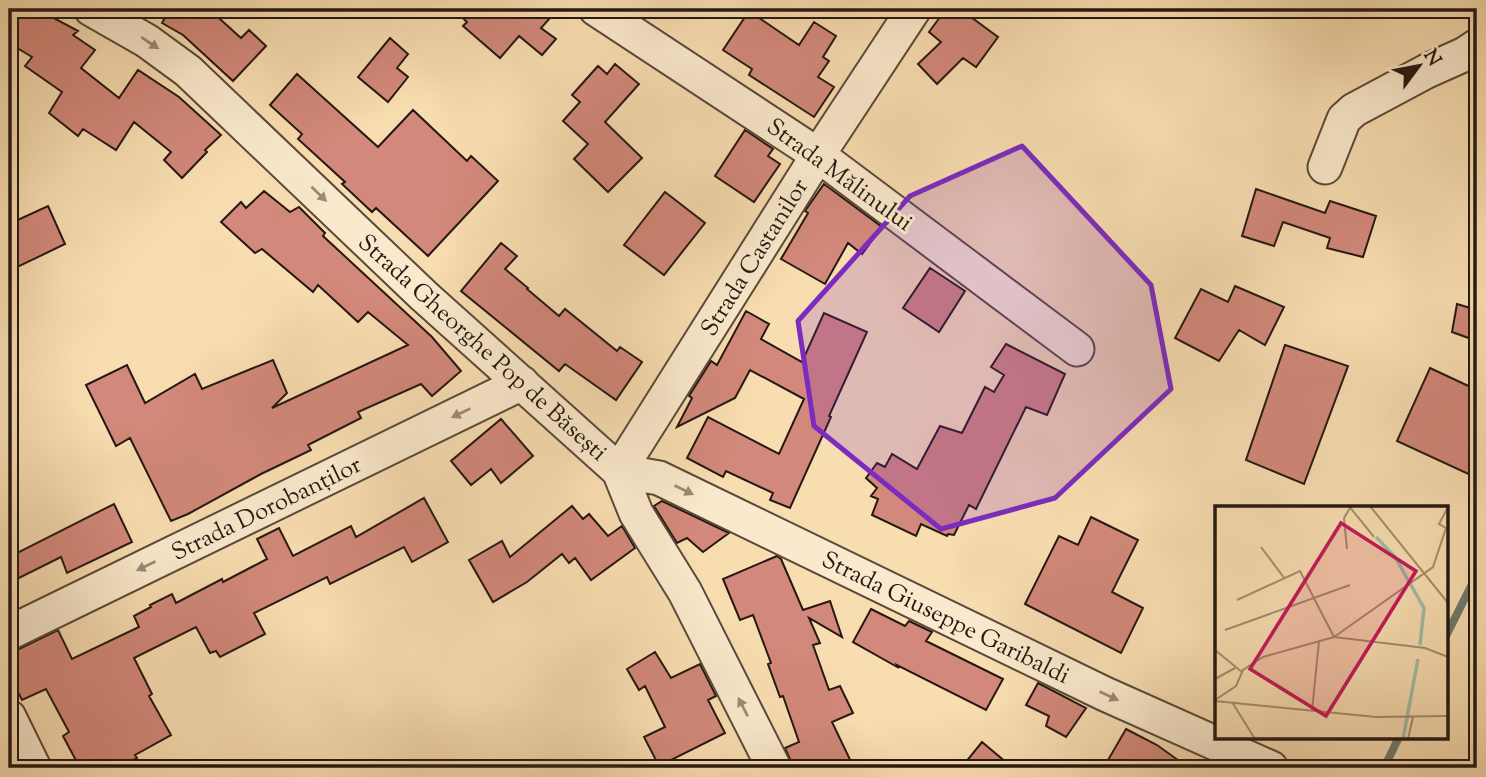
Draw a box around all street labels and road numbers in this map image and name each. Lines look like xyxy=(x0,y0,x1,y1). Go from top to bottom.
street label: Strada Mălinului xyxy=(759,111,919,240)
street label: Strada Castanilor xyxy=(693,173,818,344)
street label: Strada Gheorghe Pop de Băsești xyxy=(349,227,614,470)
street label: Strada Dorobanților xyxy=(166,449,368,571)
street label: Strada Giuseppe Garibaldi xyxy=(815,544,1075,694)

